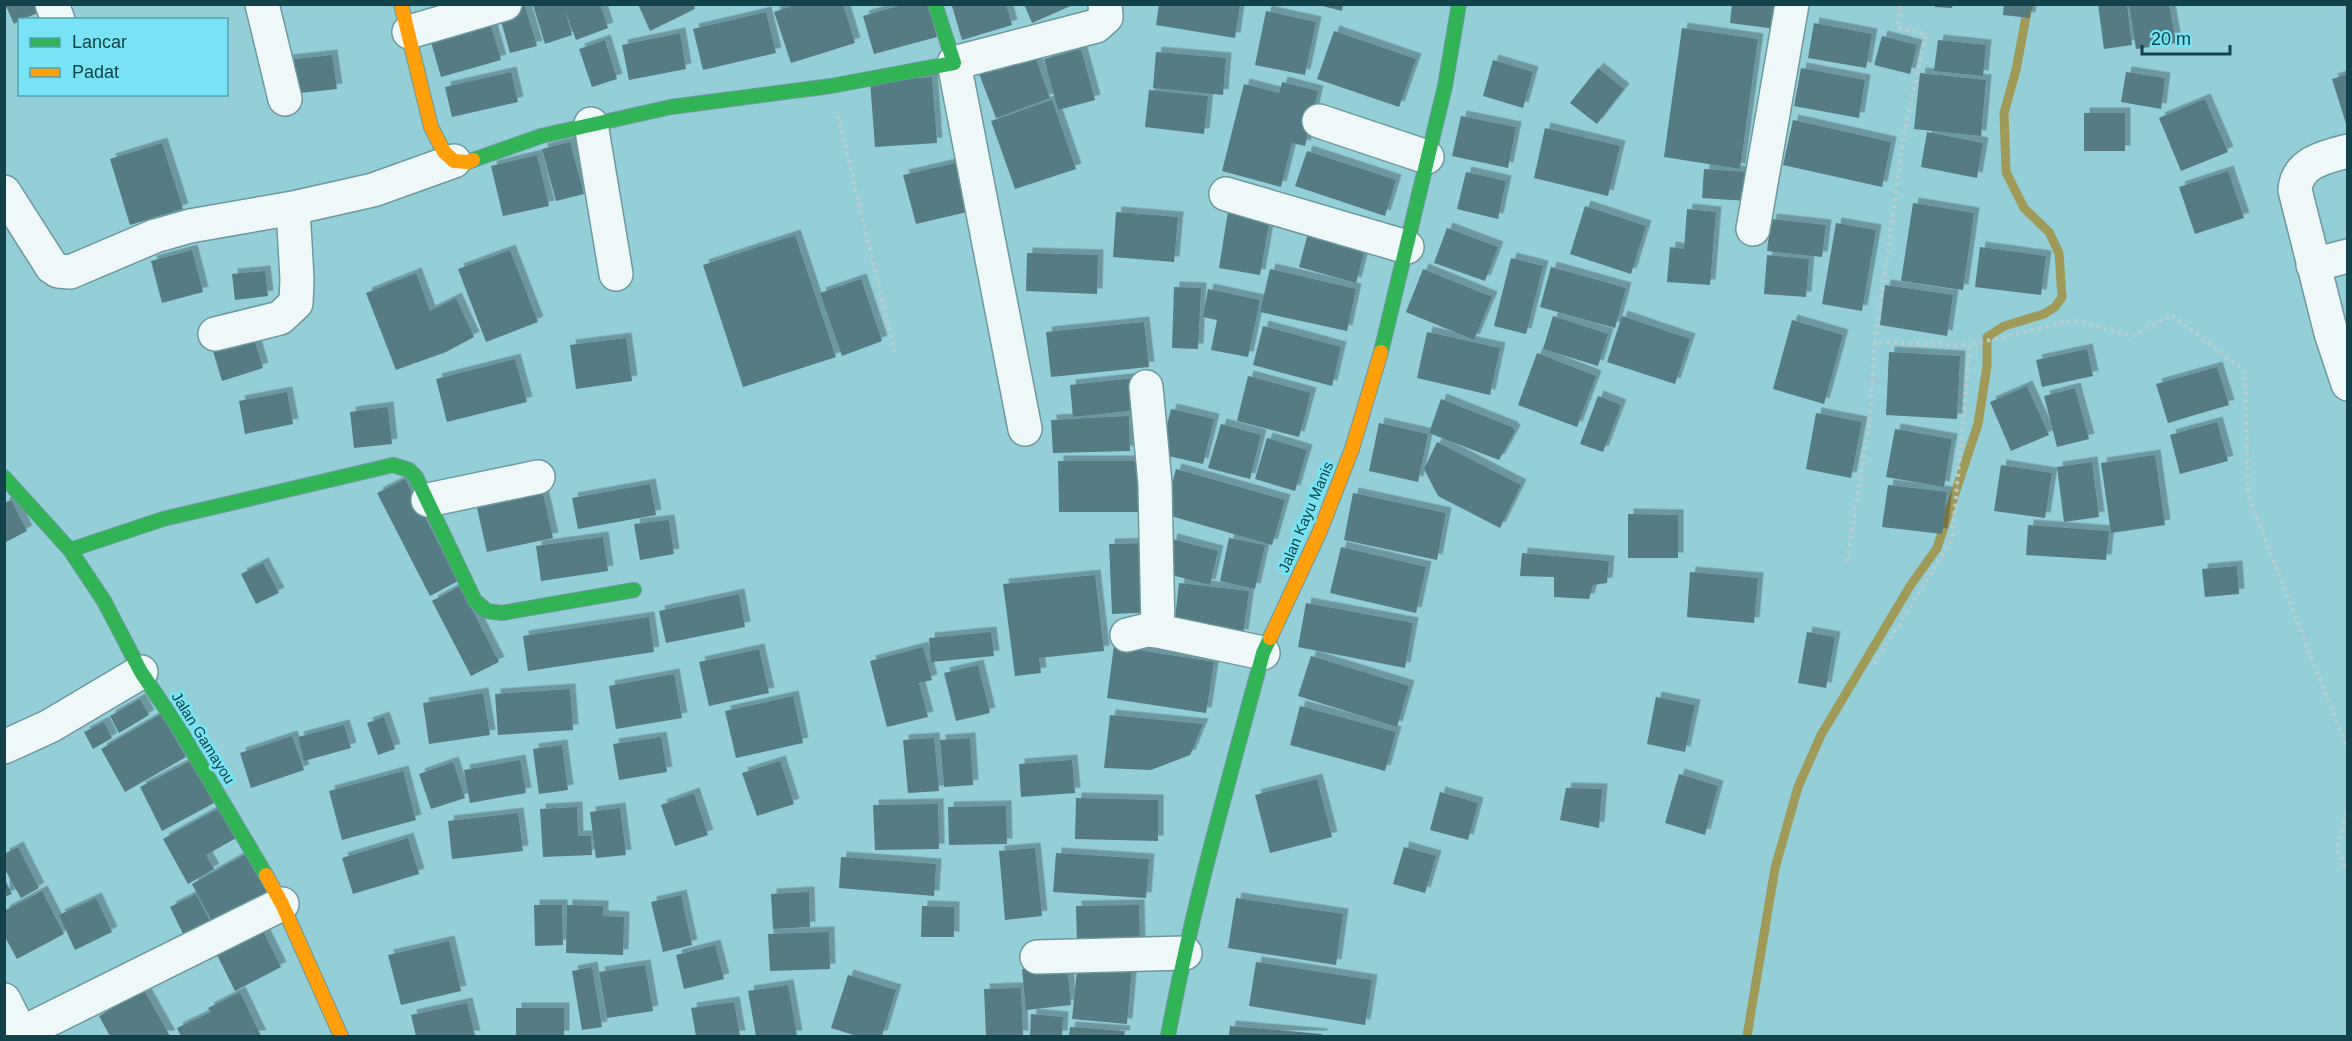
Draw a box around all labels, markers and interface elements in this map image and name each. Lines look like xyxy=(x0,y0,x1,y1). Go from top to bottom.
legend xyxy=(18,18,228,96)
scale bar xyxy=(2142,18,2230,56)
text: 20 m xyxy=(2151,29,2191,49)
text: Lancar xyxy=(72,32,127,52)
text: Padat xyxy=(72,62,119,82)
street label: Jalan Kayu Manis xyxy=(1275,459,1336,575)
street label: Jalan Gamayou xyxy=(168,689,238,787)

